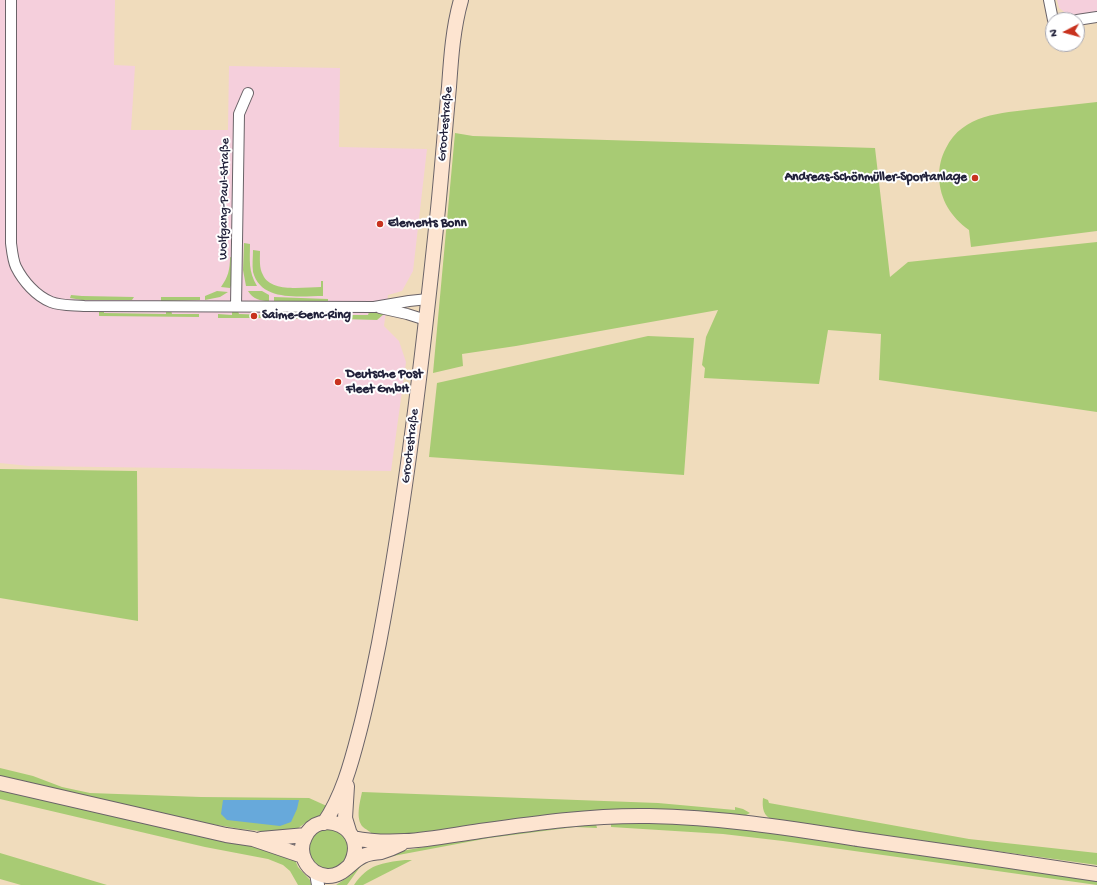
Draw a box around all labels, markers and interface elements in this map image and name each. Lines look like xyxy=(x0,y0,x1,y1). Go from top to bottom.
north arrow xyxy=(1045,12,1085,52)
text: N xyxy=(1048,29,1060,37)
street label: Grootestraße xyxy=(435,86,457,162)
street label: Wolfgang-Paul-Straße xyxy=(216,138,234,260)
place label: Andreas-Schönmüller-Sportanlage xyxy=(785,170,967,186)
marker: Andreas-Schönmüller-Sportanlage xyxy=(970,173,980,183)
place label: Elements Bonn xyxy=(388,216,467,232)
marker: Elements Bonn xyxy=(375,219,385,229)
place label: Saime-Genc-Ring xyxy=(262,308,351,324)
marker: Saime-Genc-Ring xyxy=(249,311,259,321)
place label: Deutsche Post Fleet GmbH xyxy=(346,367,423,398)
marker: Deutsche Post Fleet GmbH xyxy=(333,377,343,387)
street label: Grootestraße xyxy=(399,408,423,484)

